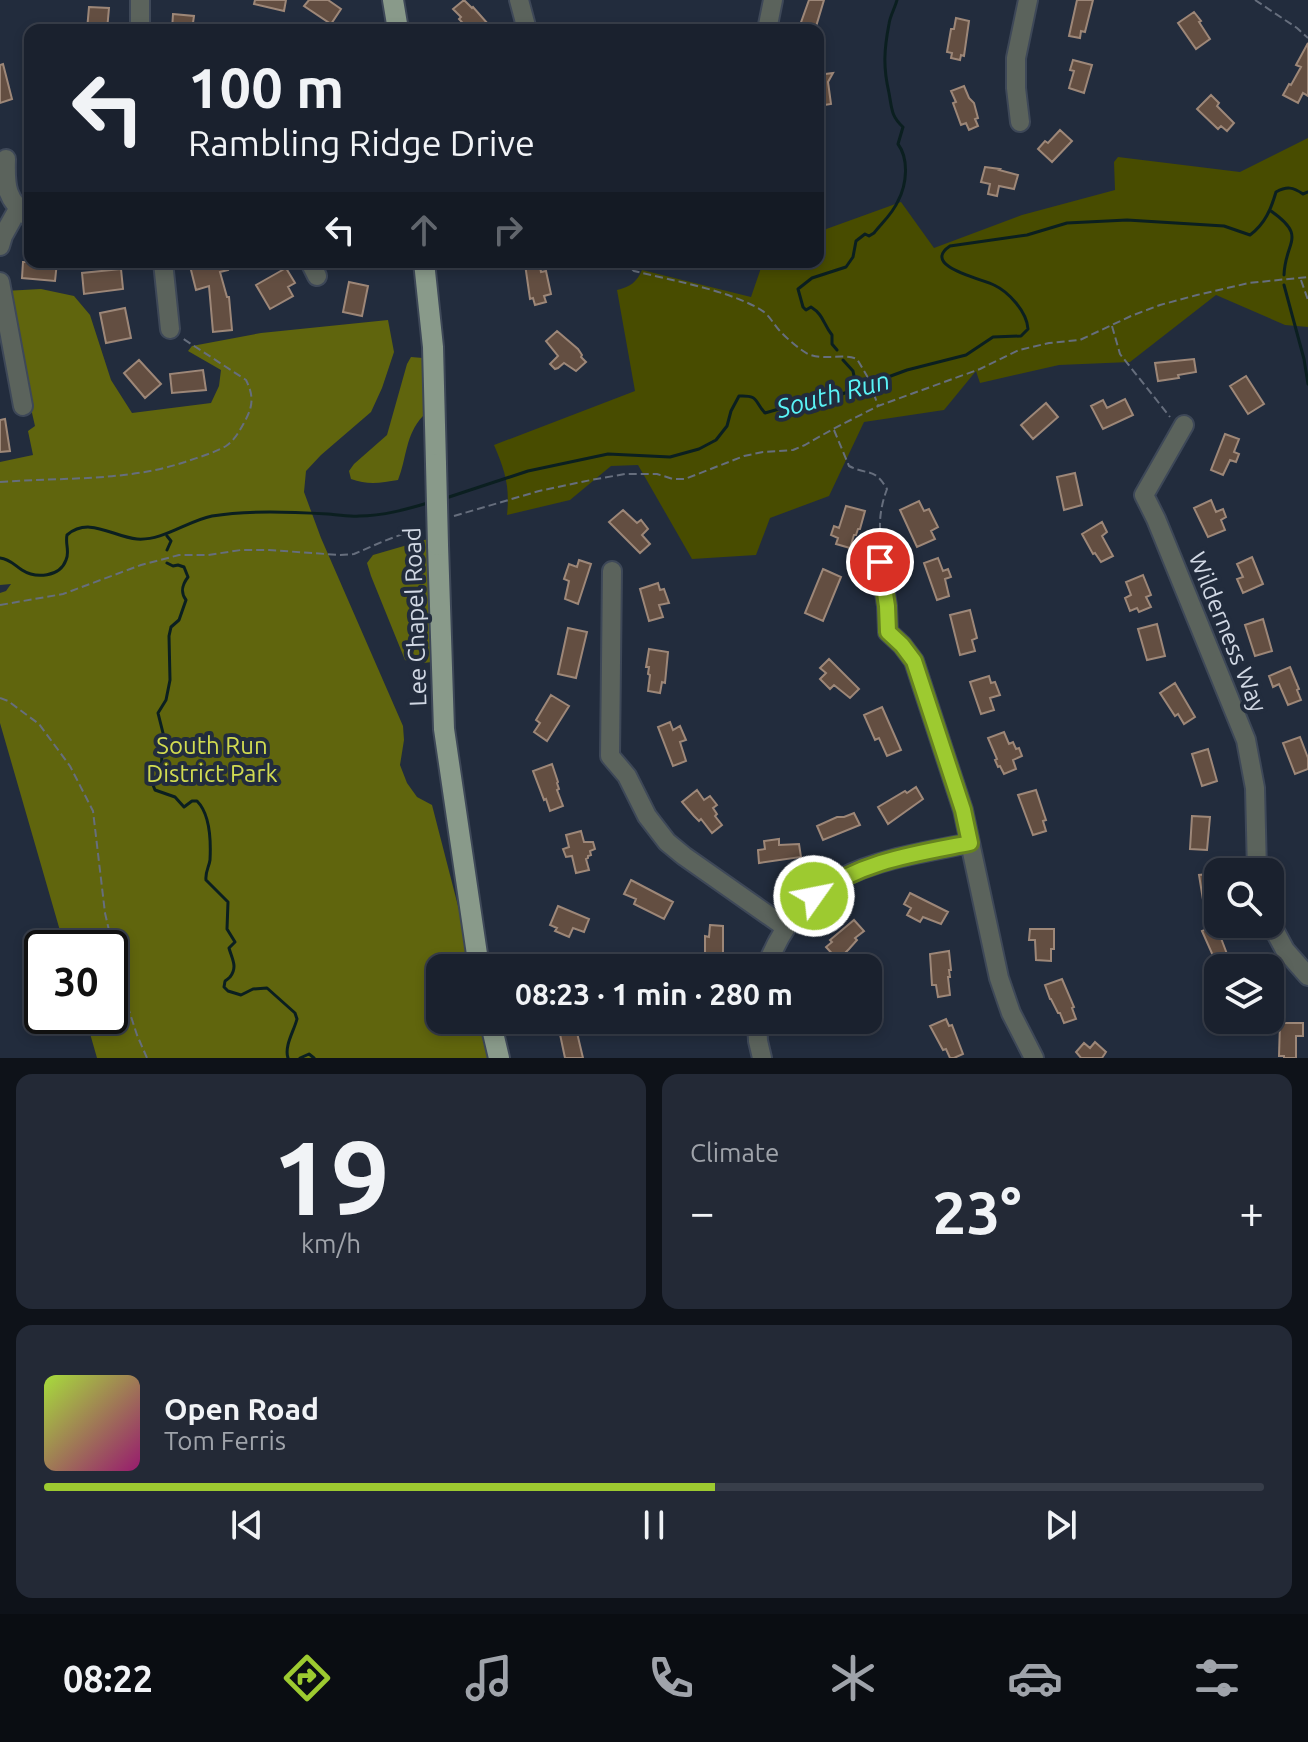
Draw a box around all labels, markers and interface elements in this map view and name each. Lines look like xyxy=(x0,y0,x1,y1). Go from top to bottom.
icon: left xyxy=(56,56,160,160)
text: 100 m xyxy=(188,56,344,119)
text: Rambling Ridge Drive xyxy=(188,122,535,163)
icon: left xyxy=(318,208,362,252)
icon: ahead xyxy=(402,208,446,252)
icon: right xyxy=(486,208,530,252)
water label: South Run xyxy=(772,365,893,423)
street label: Lee Chapel Road xyxy=(398,527,432,707)
pin xyxy=(846,528,914,596)
icon: arrive xyxy=(858,540,902,584)
street label: Wilderness Way xyxy=(1184,548,1273,716)
park label: South Run District Park xyxy=(146,732,278,787)
position arrow xyxy=(772,854,856,938)
map controls xyxy=(1204,858,1284,1034)
button: search xyxy=(1204,858,1284,938)
speed limit sign: 30 xyxy=(24,930,128,1034)
button: layers xyxy=(1204,954,1284,1034)
text: 08:23 · 1 min · 280 m xyxy=(515,977,793,1011)
text: 19 xyxy=(272,1118,390,1235)
text: Climate xyxy=(690,1138,779,1167)
text: 23° xyxy=(933,1178,1021,1245)
text: − xyxy=(690,1187,715,1236)
text: + xyxy=(1239,1187,1264,1236)
text: km/h xyxy=(301,1229,361,1258)
text: Open Road xyxy=(164,1392,319,1426)
text: Tom Ferris xyxy=(164,1426,286,1455)
icon: previous xyxy=(225,1503,269,1547)
icon: pause xyxy=(632,1503,676,1547)
icon: next xyxy=(1039,1503,1083,1547)
icon: directions xyxy=(279,1650,335,1706)
icon: music xyxy=(461,1650,517,1706)
icon: phone xyxy=(643,1650,699,1706)
icon: climate xyxy=(825,1650,881,1706)
icon: car xyxy=(1007,1650,1063,1706)
icon: filters xyxy=(1189,1650,1245,1706)
text: 08:22 xyxy=(63,1658,153,1699)

